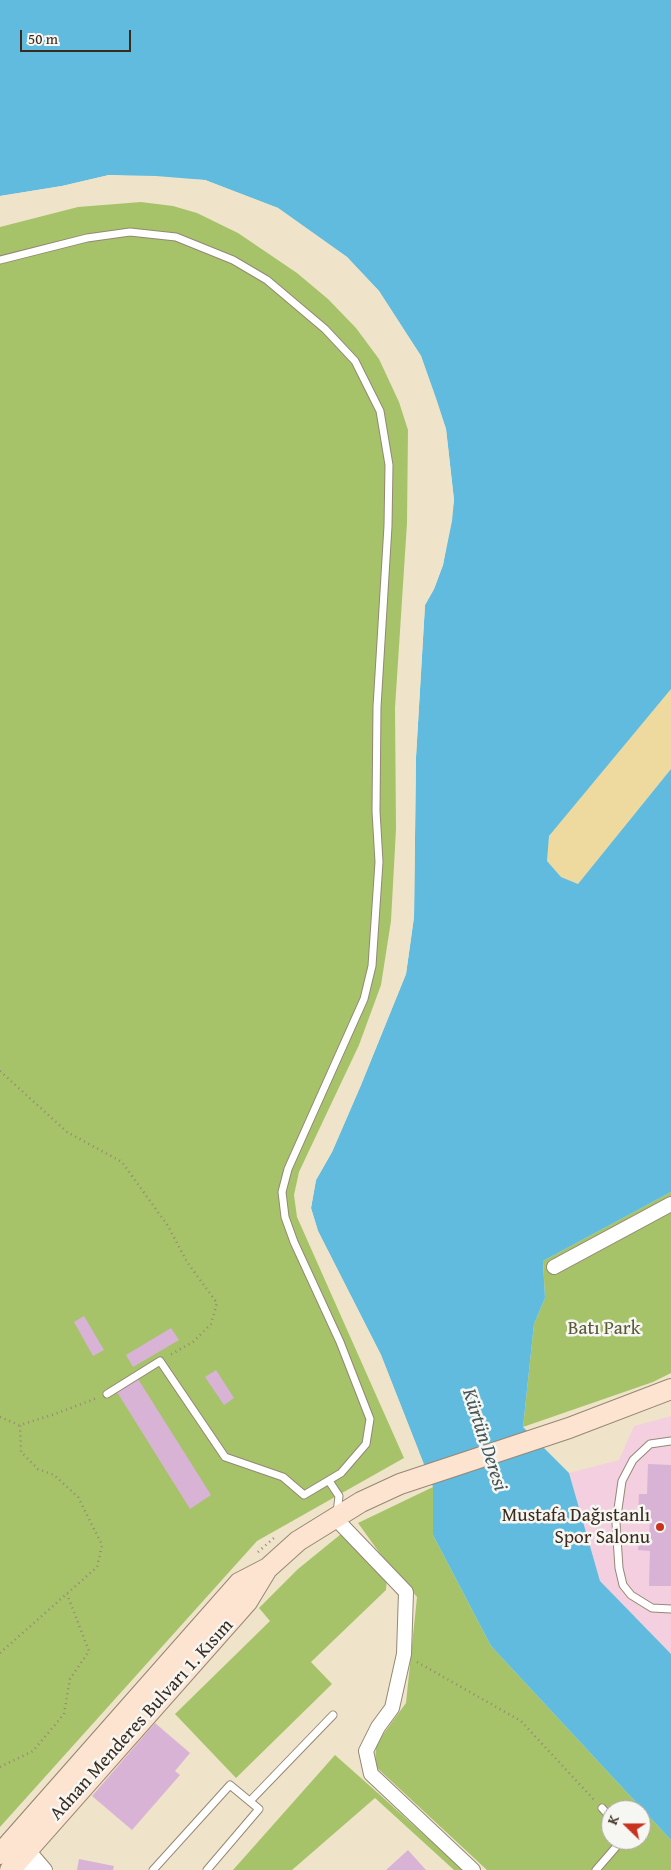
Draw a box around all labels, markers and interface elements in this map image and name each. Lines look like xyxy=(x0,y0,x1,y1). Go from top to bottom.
scale bar xyxy=(22,20,134,52)
text: 50 m xyxy=(28,28,58,49)
park label: Batı Park xyxy=(568,1318,640,1340)
water label: Kürtün Deresi xyxy=(456,1386,512,1494)
place label: Mustafa Dağıstanlı Spor Salonu xyxy=(502,1505,650,1549)
marker: Mustafa Dağıstanlı Spor Salonu xyxy=(654,1521,666,1533)
street label: Adnan Menderes Bulvarı 1. Kısım xyxy=(45,1615,239,1825)
north arrow xyxy=(601,1800,651,1850)
text: K xyxy=(602,1812,624,1828)

